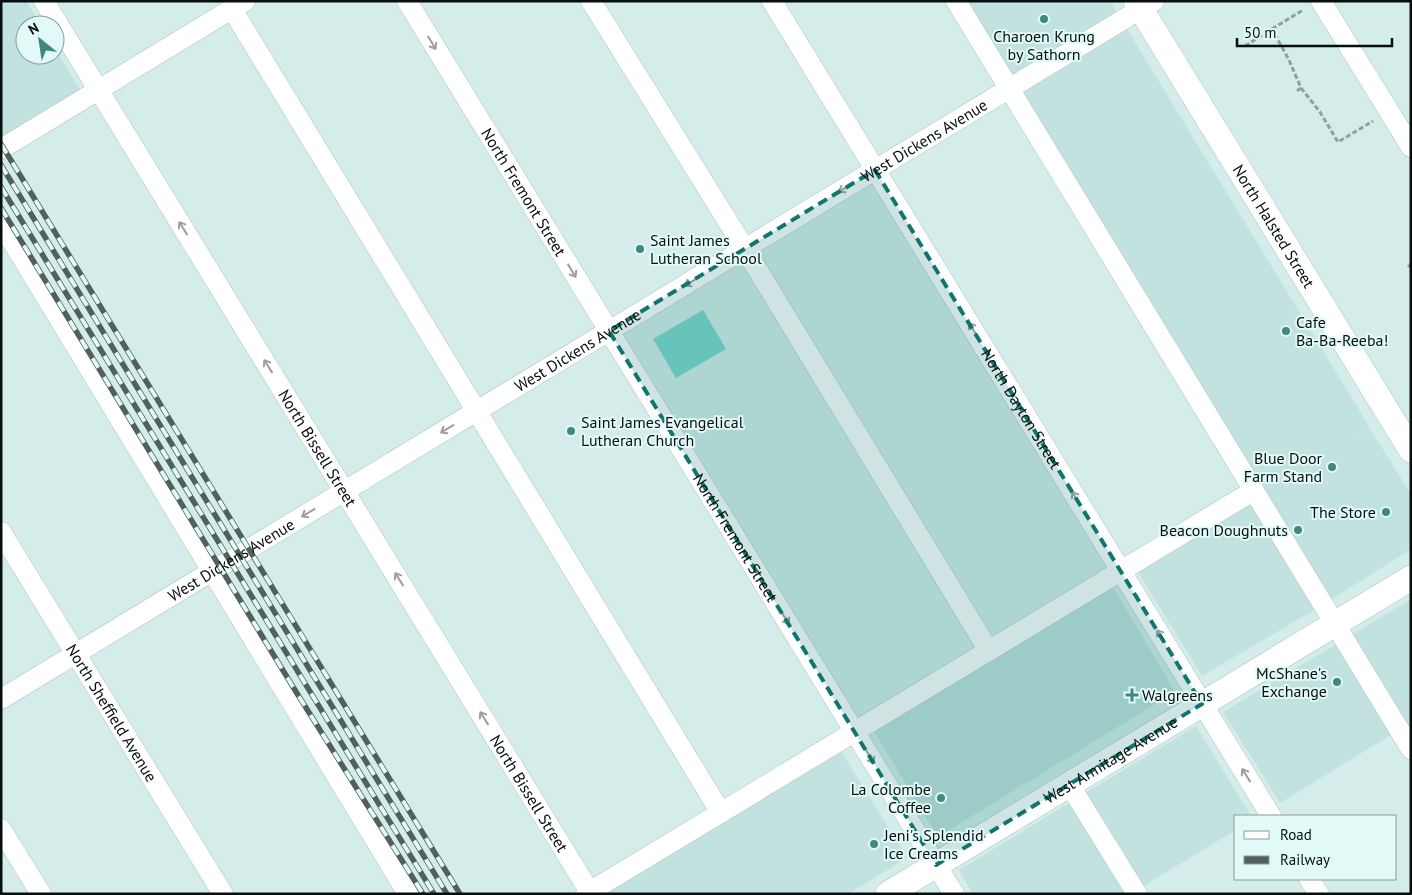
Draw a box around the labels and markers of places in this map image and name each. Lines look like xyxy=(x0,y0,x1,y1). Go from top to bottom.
marker: Charoen Krung by Sathorn xyxy=(1038,13,1050,25)
place label: Charoen Krung by Sathorn xyxy=(993,26,1095,64)
place label: Saint James Lutheran School xyxy=(650,230,762,268)
marker: Saint James Lutheran School xyxy=(634,243,646,255)
place label: Cafe Ba-Ba-Reeba! xyxy=(1296,312,1388,350)
marker: Cafe Ba-Ba-Reeba! xyxy=(1280,325,1292,337)
place label: Saint James Evangelical Lutheran Church xyxy=(581,412,744,450)
marker: Saint James Evangelical Lutheran Church xyxy=(565,425,577,437)
place label: Blue Door Farm Stand xyxy=(1244,448,1323,486)
marker: Blue Door Farm Stand xyxy=(1326,461,1338,473)
place label: The Store xyxy=(1310,502,1376,522)
marker: The Store xyxy=(1380,506,1392,518)
place label: Beacon Doughnuts xyxy=(1160,520,1288,540)
marker: Beacon Doughnuts xyxy=(1292,524,1304,536)
place label: McShane's Exchange xyxy=(1256,663,1327,701)
marker: McShane's Exchange xyxy=(1331,676,1343,688)
place label: Walgreens xyxy=(1142,685,1213,705)
marker: Walgreens xyxy=(1126,689,1138,701)
place label: La Colombe Coffee xyxy=(851,779,931,817)
marker: La Colombe Coffee xyxy=(935,792,947,804)
place label: Jeni's Splendid Ice Creams xyxy=(883,825,984,863)
marker: Jeni's Splendid Ice Creams xyxy=(868,838,880,850)

